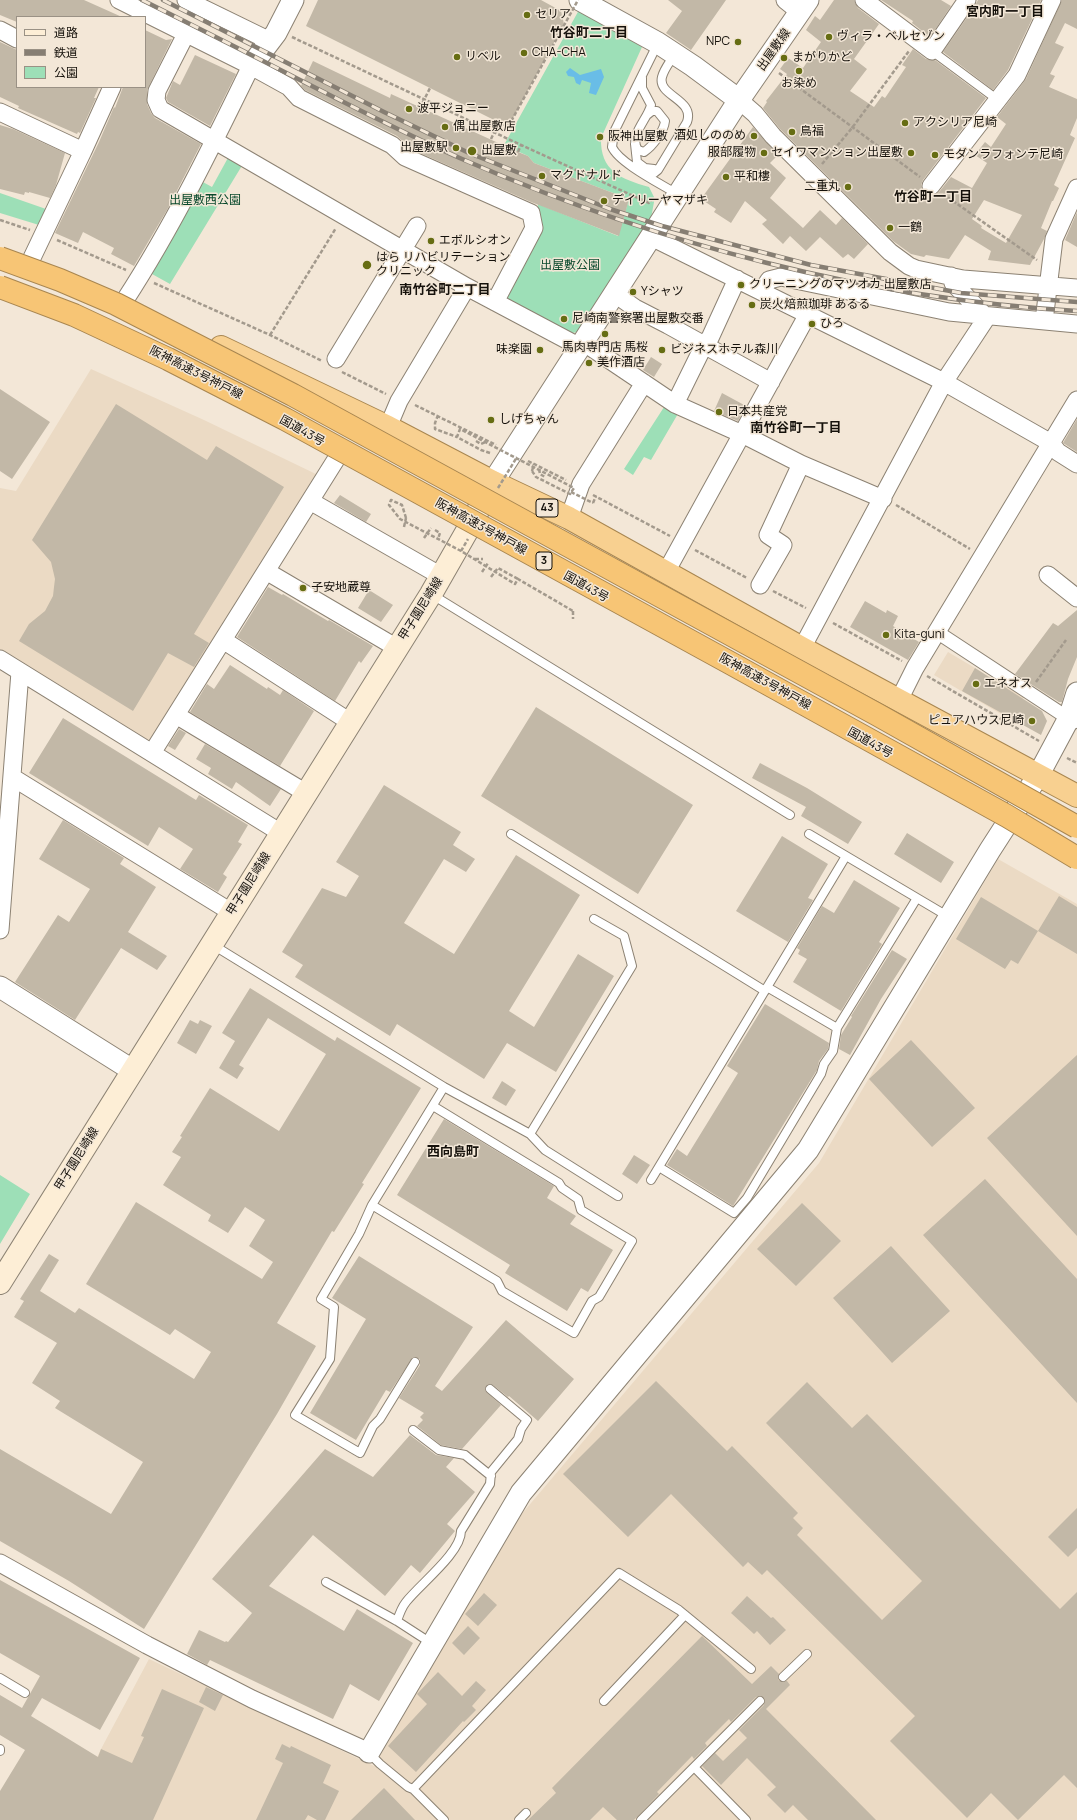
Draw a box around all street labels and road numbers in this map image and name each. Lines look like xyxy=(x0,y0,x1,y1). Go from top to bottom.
street label: 出屋敷線 xyxy=(754,26,794,74)
street label: 阪神高速3号神戸線 xyxy=(147,343,245,403)
street label: 国道43号 xyxy=(277,413,327,449)
street label: 阪神高速3号神戸線 xyxy=(433,496,529,558)
road number: 43 xyxy=(536,499,558,517)
road number: 3 xyxy=(536,552,552,570)
street label: 国道43号 xyxy=(561,569,611,605)
street label: 甲子園尼崎線 xyxy=(396,575,446,643)
street label: 阪神高速3号神戸線 xyxy=(717,651,813,713)
street label: 国道43号 xyxy=(845,725,895,761)
street label: 甲子園尼崎線 xyxy=(224,850,274,918)
street label: 甲子園尼崎線 xyxy=(52,1125,102,1193)

